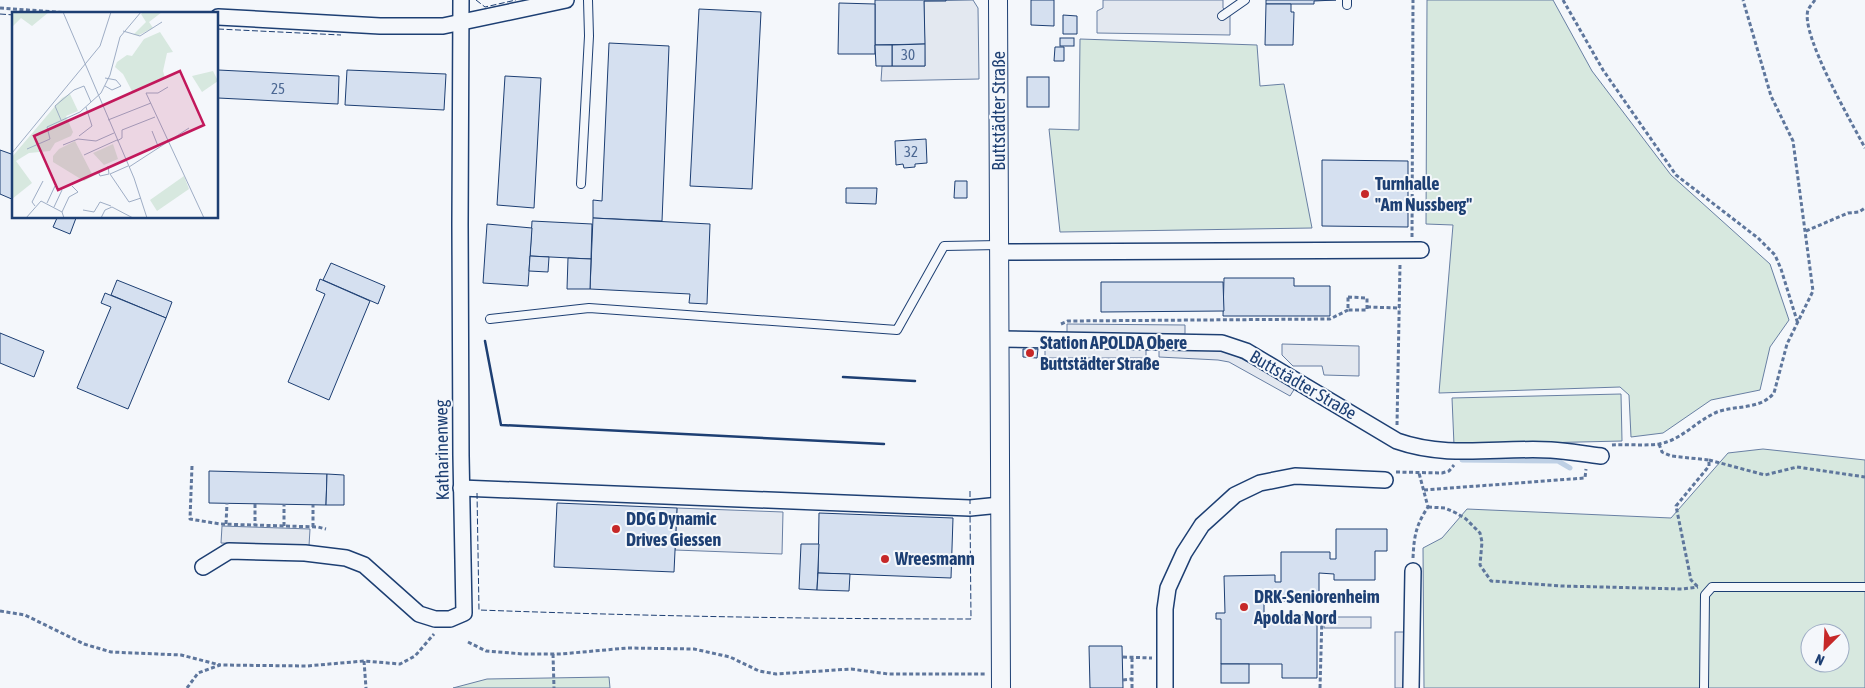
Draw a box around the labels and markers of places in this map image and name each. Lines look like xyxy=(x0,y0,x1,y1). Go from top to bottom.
place label: Turnhalle "Am Nussberg" xyxy=(1375,173,1472,215)
marker: Turnhalle "Am Nussberg" xyxy=(1359,188,1371,200)
place label: Station APOLDA Obere Buttstädter Straße xyxy=(1040,332,1187,374)
marker: Station APOLDA Obere Buttstädter Straße xyxy=(1024,347,1036,359)
place label: DDG Dynamic Drives Giessen xyxy=(626,508,721,550)
marker: DDG Dynamic Drives Giessen xyxy=(610,523,622,535)
place label: Wreesmann xyxy=(894,548,975,569)
marker: Wreesmann xyxy=(879,553,891,565)
place label: DRK-Seniorenheim Apolda Nord xyxy=(1253,586,1380,628)
marker: DRK-Seniorenheim Apolda Nord xyxy=(1238,601,1250,613)

